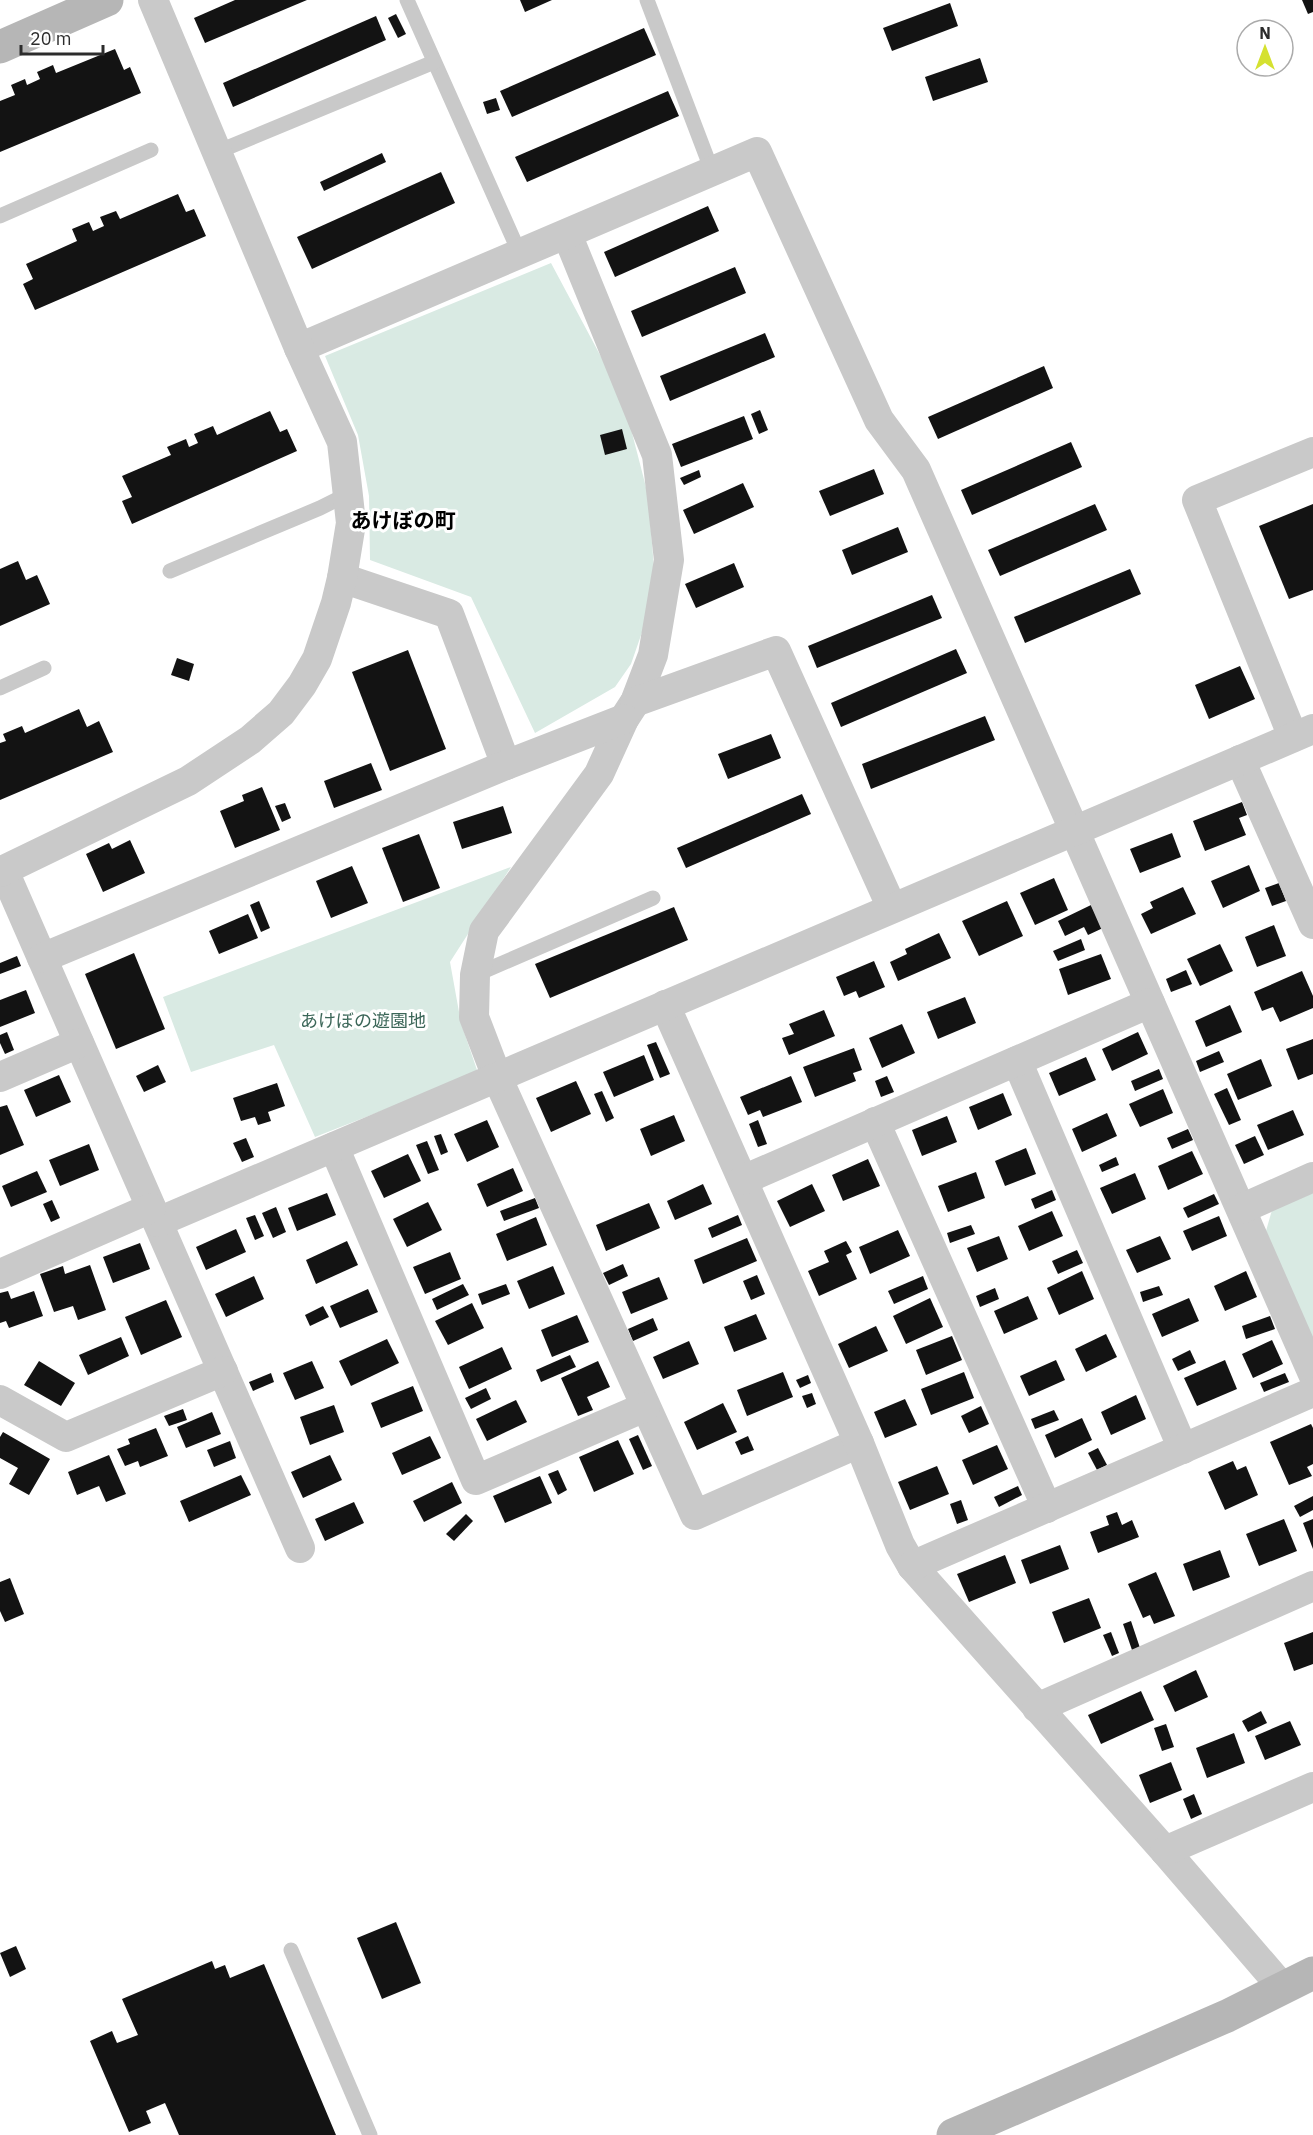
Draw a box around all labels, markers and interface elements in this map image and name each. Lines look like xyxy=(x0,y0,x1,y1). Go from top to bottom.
scale bar xyxy=(21,18,104,56)
north arrow xyxy=(1235,18,1295,78)
text: N xyxy=(1259,23,1271,43)
text: 20 m xyxy=(30,27,72,50)
district label: あけぼの町 xyxy=(351,506,456,534)
park label: あけぼの遊園地 xyxy=(300,1009,426,1032)

